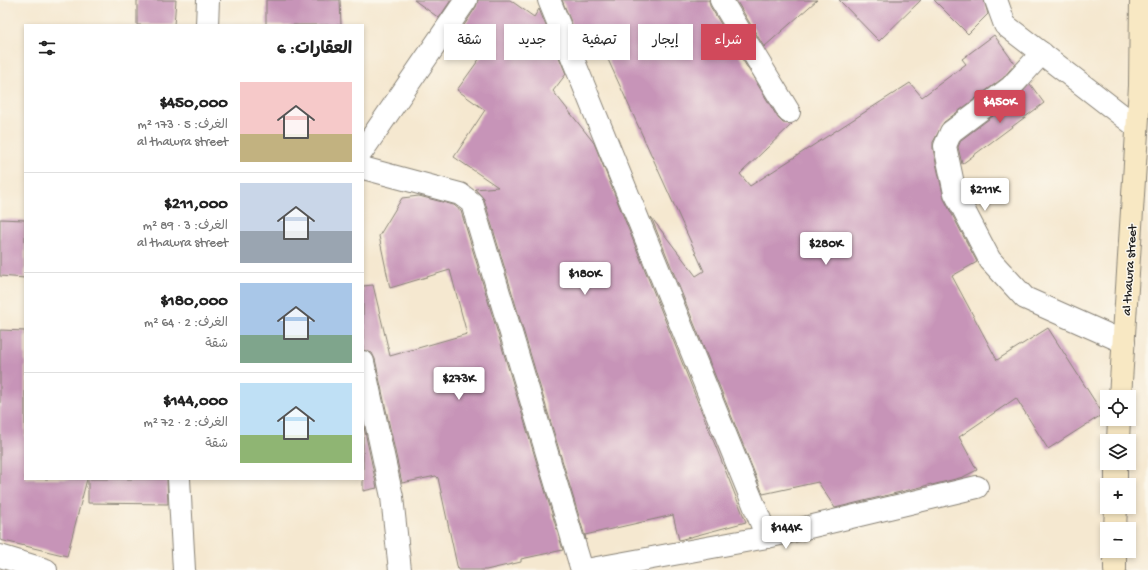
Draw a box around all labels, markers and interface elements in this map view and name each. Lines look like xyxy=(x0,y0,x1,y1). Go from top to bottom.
chip: شقة xyxy=(444,24,496,60)
chip: جديد xyxy=(504,24,560,60)
chip: تصفية xyxy=(568,24,630,60)
chip: إيجار xyxy=(638,24,693,60)
chip: شراء xyxy=(701,24,756,60)
icon: filters xyxy=(36,37,58,59)
text: العقارات: 6 xyxy=(277,40,352,60)
pin: $450K xyxy=(972,90,1028,124)
text: $450,000 xyxy=(159,94,228,114)
text: $450K xyxy=(983,95,1017,110)
icon: home xyxy=(272,98,320,146)
text: الغرف: 5 · 173 m² xyxy=(138,118,228,133)
text: al thawra street xyxy=(137,135,228,150)
pin: $211K xyxy=(957,178,1013,212)
text: $211K xyxy=(970,183,1000,198)
text: $211,000 xyxy=(164,195,228,215)
icon: home xyxy=(272,199,320,247)
text: الغرف: 3 · 89 m² xyxy=(143,219,228,234)
street label: al thawra street xyxy=(1120,223,1141,316)
pin: $280K xyxy=(798,232,854,266)
text: al thawra street xyxy=(137,236,228,251)
text: $280K xyxy=(809,237,843,252)
pin: $180K xyxy=(557,262,613,296)
text: $180K xyxy=(569,267,601,282)
text: $180,000 xyxy=(160,292,228,312)
icon: home xyxy=(272,299,320,347)
text: الغرف: 2 · 64 m² xyxy=(144,316,228,331)
text: شقة xyxy=(205,337,228,352)
pin: $273K xyxy=(431,367,487,401)
text: $273K xyxy=(443,372,475,387)
map controls xyxy=(1100,390,1136,558)
button: locate xyxy=(1100,390,1136,426)
text: $144,000 xyxy=(163,392,228,412)
icon: home xyxy=(272,399,320,447)
text: الغرف: 2 · 72 m² xyxy=(144,416,228,431)
button: layers xyxy=(1100,434,1136,470)
text: شقة xyxy=(205,437,228,452)
button: + xyxy=(1100,478,1136,514)
pin: $144K xyxy=(758,516,814,550)
text: $144K xyxy=(771,521,801,536)
button: − xyxy=(1100,522,1136,558)

